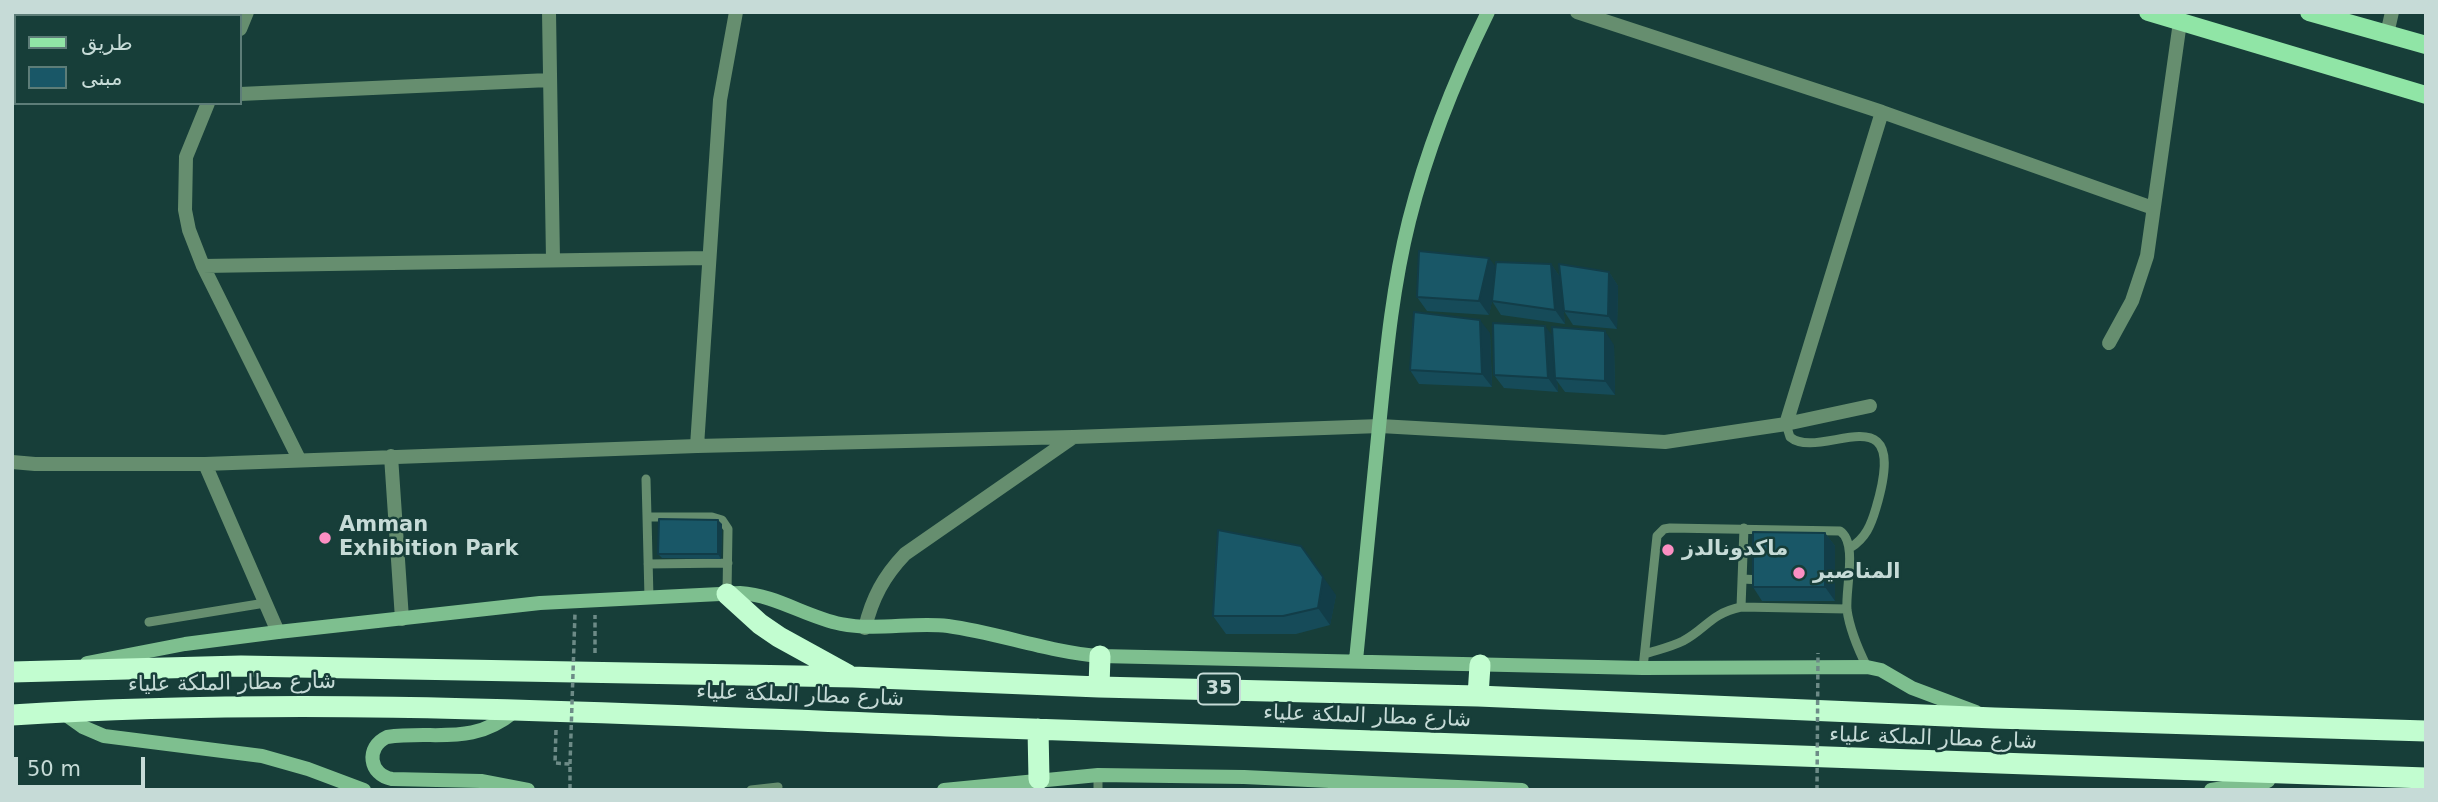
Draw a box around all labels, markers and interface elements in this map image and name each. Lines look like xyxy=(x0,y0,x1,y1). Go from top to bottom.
legend xyxy=(14,14,242,105)
text: طريق xyxy=(81,31,133,55)
text: مبنى xyxy=(81,66,122,90)
place label: Amman Exhibition Park xyxy=(339,513,519,563)
marker: Amman Exhibition Park xyxy=(317,530,333,546)
place label: ماكدونالدز xyxy=(1682,537,1788,563)
marker: ماكدونالدز xyxy=(1660,542,1676,558)
place label: المناصير xyxy=(1813,560,1901,586)
marker: المناصير xyxy=(1791,565,1807,581)
street label: شارع مطار الملكة علياء xyxy=(128,670,336,698)
road number: 35 xyxy=(1198,674,1240,704)
street label: شارع مطار الملكة علياء xyxy=(696,680,904,712)
street label: شارع مطار الملكة علياء xyxy=(1263,701,1471,733)
street label: شارع مطار الملكة علياء xyxy=(1829,723,2037,755)
scale bar xyxy=(18,742,149,786)
text: 50 m xyxy=(27,757,81,781)

